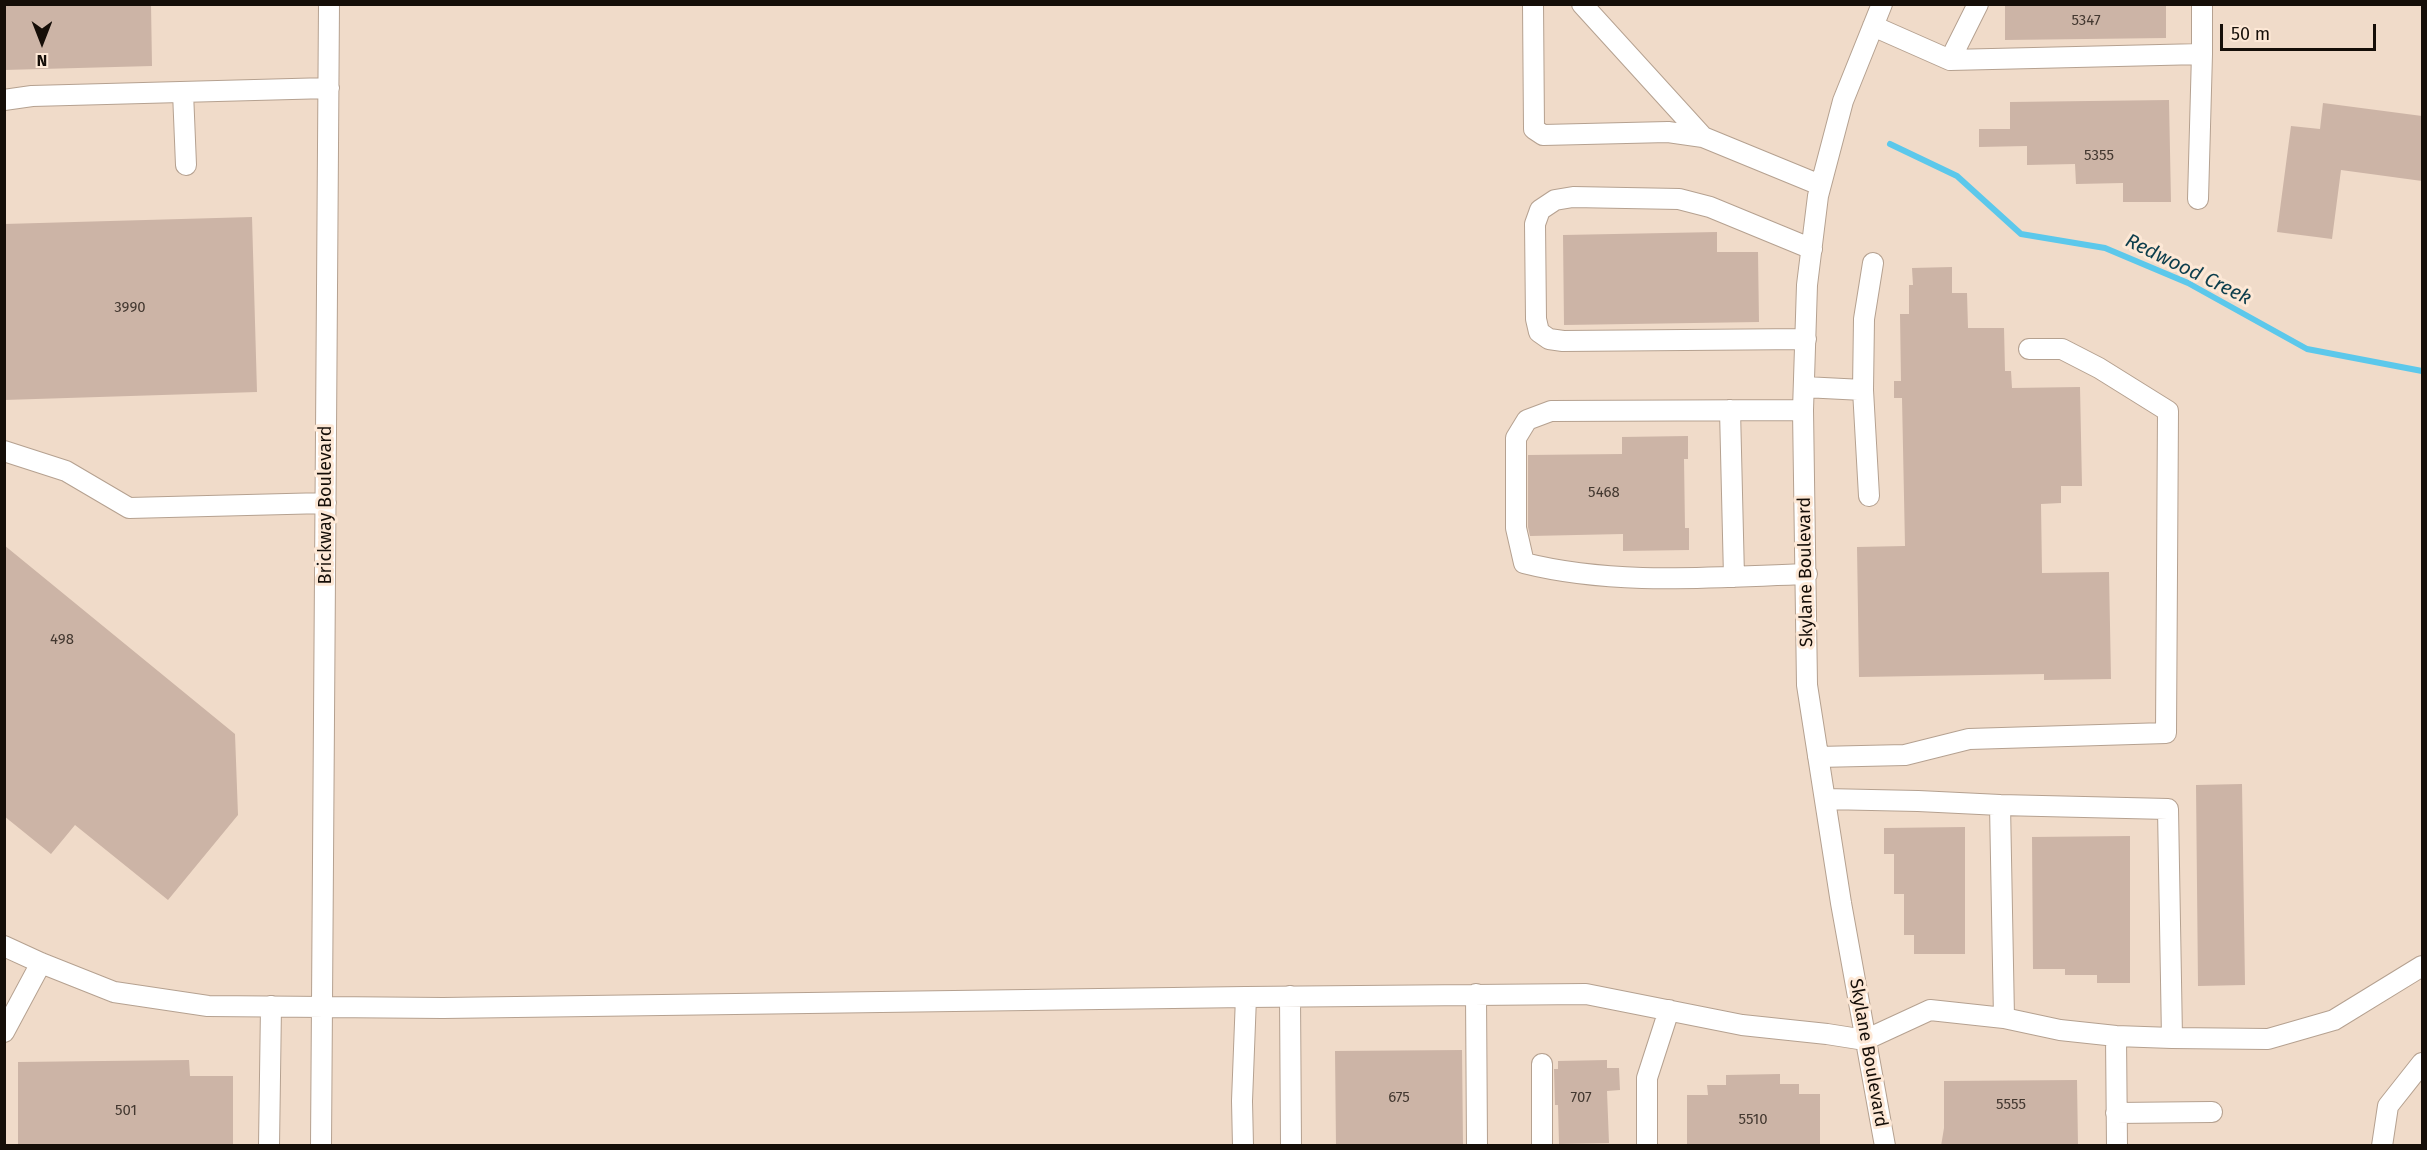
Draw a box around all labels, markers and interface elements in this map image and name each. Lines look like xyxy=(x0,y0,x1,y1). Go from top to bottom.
north arrow xyxy=(12,12,72,72)
house number: 5347 xyxy=(2071,12,2101,30)
scale bar xyxy=(2223,12,2379,50)
text: 50 m xyxy=(2231,23,2270,45)
text: N xyxy=(37,51,47,70)
house number: 5355 xyxy=(2084,147,2114,165)
water label: Redwood Creek xyxy=(2121,229,2255,311)
house number: 3990 xyxy=(114,299,146,317)
street label: Brickway Boulevard xyxy=(315,425,337,585)
house number: 5468 xyxy=(1588,484,1620,502)
street label: Skylane Boulevard xyxy=(1794,497,1818,647)
house number: 498 xyxy=(50,631,74,649)
street label: Skylane Boulevard xyxy=(1844,977,1892,1129)
house number: 675 xyxy=(1388,1089,1410,1107)
house number: 707 xyxy=(1570,1089,1592,1107)
house number: 5555 xyxy=(1996,1096,2026,1114)
house number: 501 xyxy=(115,1102,137,1120)
house number: 5510 xyxy=(1738,1111,1768,1129)

